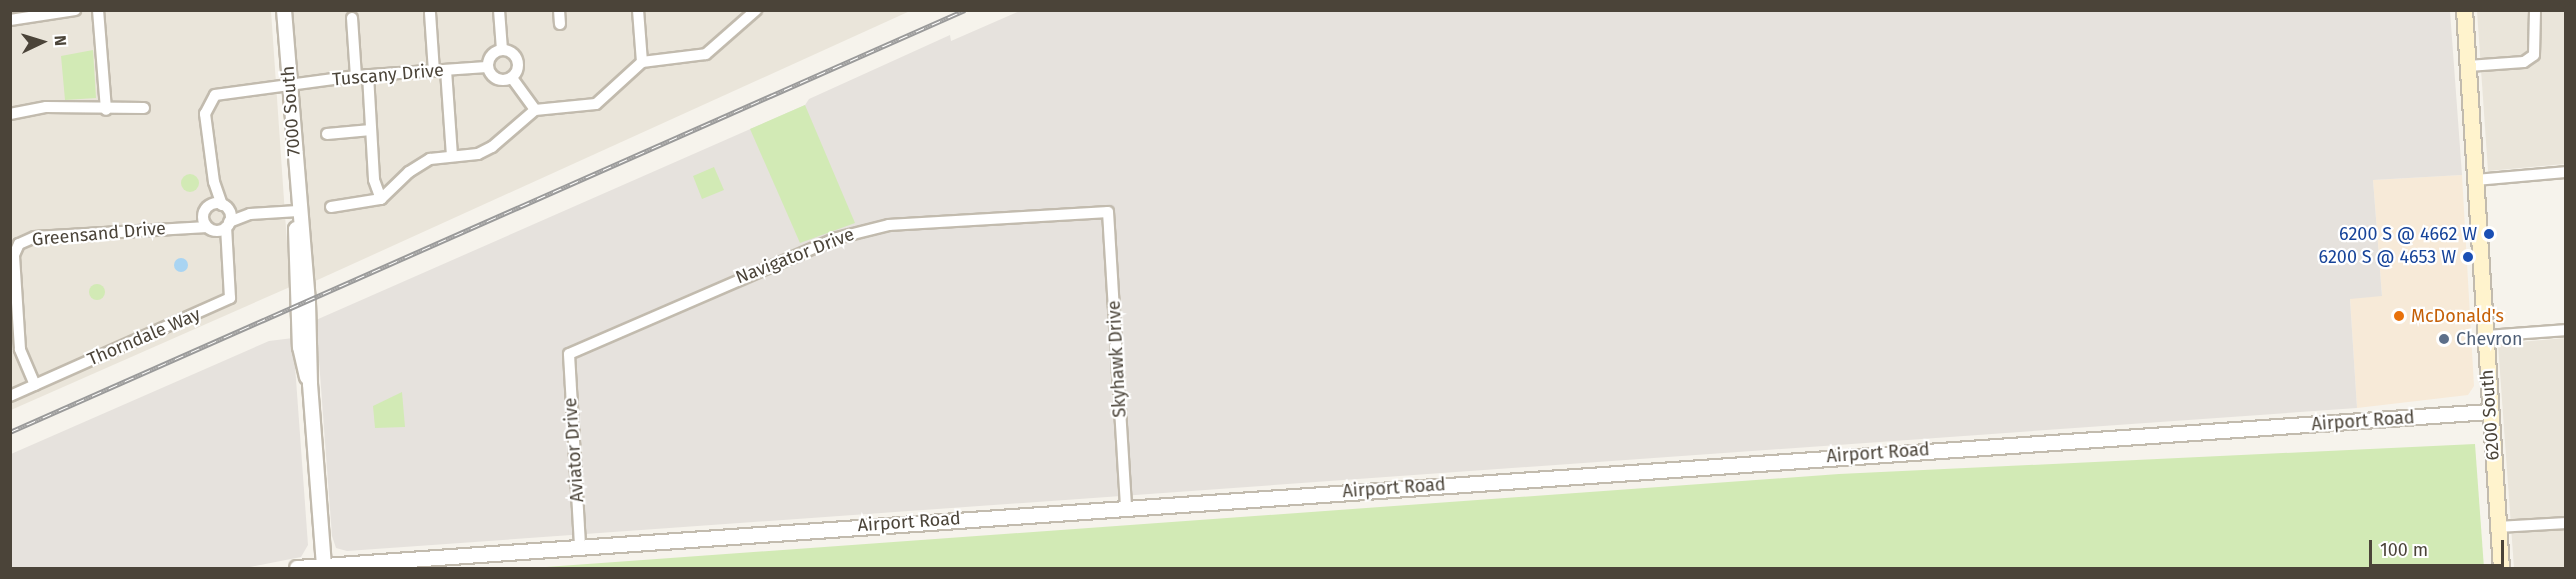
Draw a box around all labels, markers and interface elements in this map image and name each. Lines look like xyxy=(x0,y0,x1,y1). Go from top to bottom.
north arrow xyxy=(12,12,72,72)
text: N xyxy=(51,35,70,47)
street label: Tuscany Drive xyxy=(331,59,445,91)
street label: 7000 South xyxy=(277,65,305,157)
street label: Greensand Drive xyxy=(31,217,167,251)
street label: Navigator Drive xyxy=(733,223,857,289)
place label: 6200 S @ 4662 W xyxy=(2339,223,2477,245)
marker: 6200 S @ 4662 W xyxy=(2482,227,2496,241)
place label: 6200 S @ 4653 W xyxy=(2319,246,2456,268)
marker: 6200 S @ 4653 W xyxy=(2461,250,2475,264)
street label: Skyhawk Drive xyxy=(1103,300,1131,418)
street label: Thorndale Way xyxy=(84,303,204,371)
place label: McDonald's xyxy=(2411,305,2504,327)
marker: McDonald's xyxy=(2392,309,2406,323)
place label: Chevron xyxy=(2456,328,2523,350)
marker: Chevron xyxy=(2437,332,2451,346)
street label: 6200 South xyxy=(2476,369,2504,461)
street label: Aviator Drive xyxy=(560,397,588,503)
street label: Airport Road xyxy=(2311,407,2415,435)
street label: Airport Road xyxy=(1826,439,1930,467)
street label: Airport Road xyxy=(1342,474,1446,502)
street label: Airport Road xyxy=(857,508,961,536)
scale bar xyxy=(2372,528,2507,566)
text: 100 m xyxy=(2380,539,2428,561)

